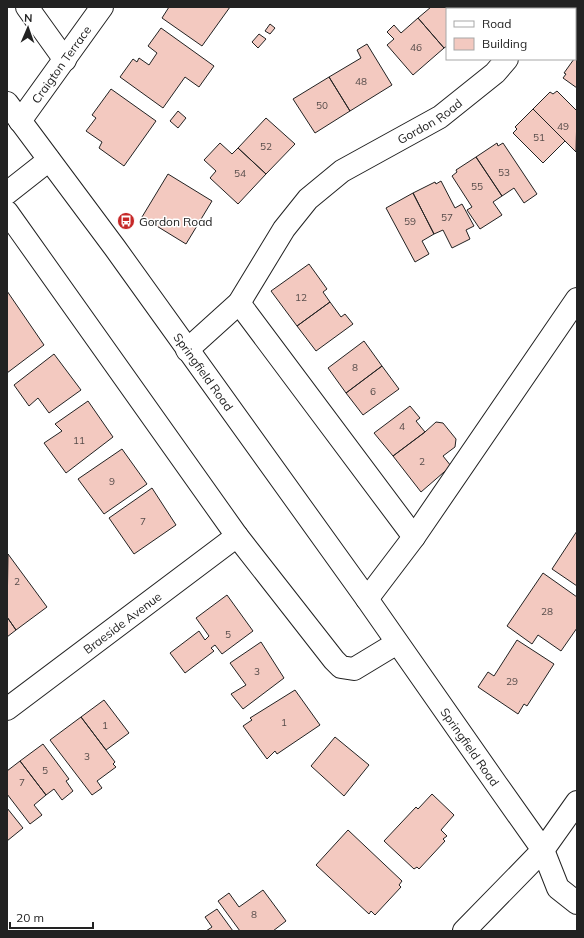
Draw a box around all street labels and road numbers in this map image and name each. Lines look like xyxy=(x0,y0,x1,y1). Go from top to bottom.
street label: Craigton Terrace xyxy=(28,22,94,106)
street label: Gordon Road xyxy=(394,95,465,147)
street label: Springfield Road xyxy=(171,330,237,413)
street label: Braeside Avenue xyxy=(80,588,164,657)
street label: Springfield Road xyxy=(438,705,503,789)

